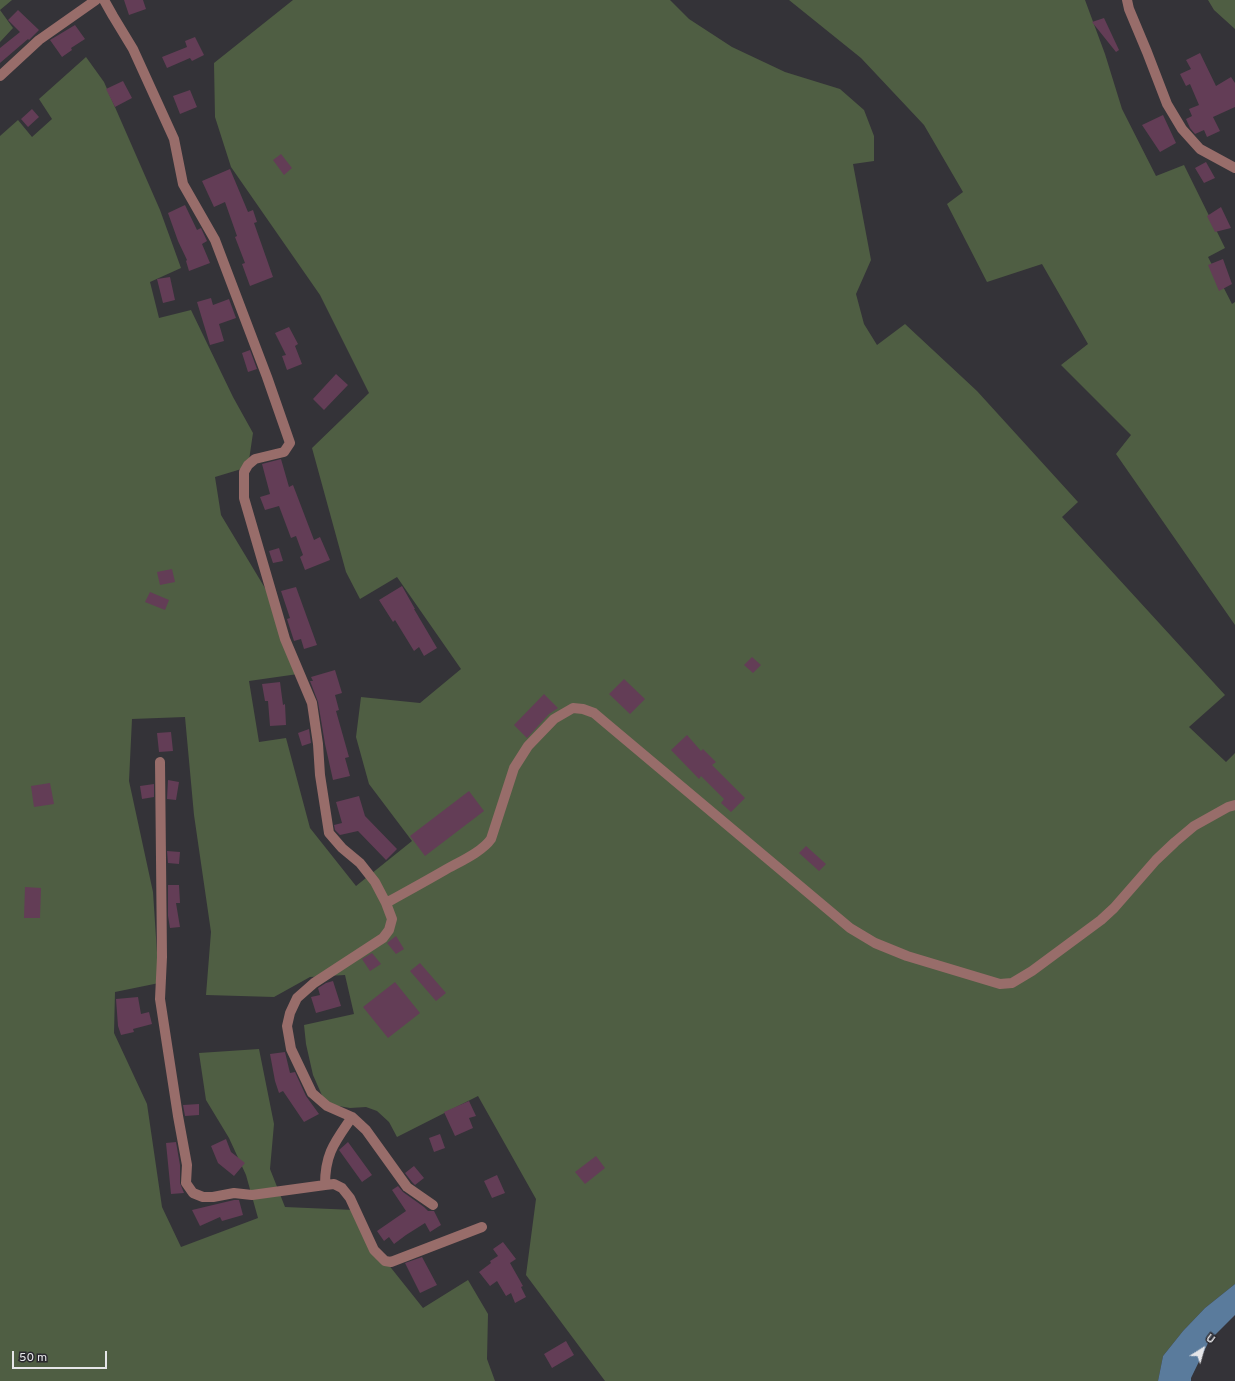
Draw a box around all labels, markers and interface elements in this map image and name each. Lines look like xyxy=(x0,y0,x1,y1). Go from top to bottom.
north arrow xyxy=(1183,1329,1223,1369)
text: U xyxy=(1203,1331,1218,1347)
scale bar xyxy=(14,1343,109,1369)
text: 50 m xyxy=(19,1350,47,1366)

